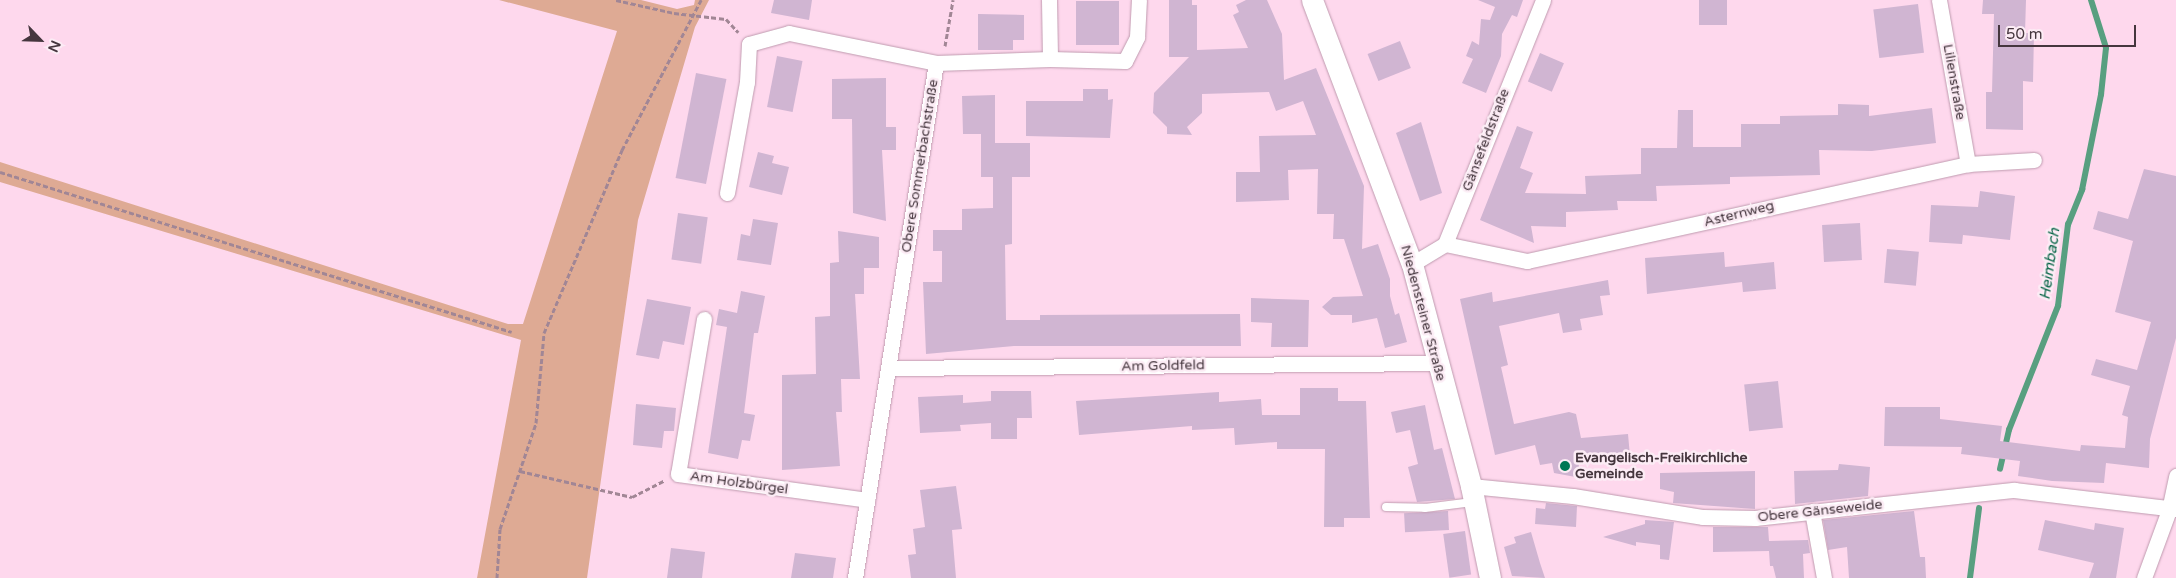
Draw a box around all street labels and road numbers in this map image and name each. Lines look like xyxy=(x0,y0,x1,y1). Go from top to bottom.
street label: Lilienstraße xyxy=(1939,43,1969,121)
street label: Obere Sommerbachstraße xyxy=(898,78,942,254)
street label: Gänsefeldstraße xyxy=(1459,86,1513,194)
street label: Asternweg xyxy=(1702,197,1776,231)
street label: Niedensteiner Straße xyxy=(1397,243,1449,383)
street label: Am Goldfeld xyxy=(1121,357,1205,375)
street label: Am Holzbürgel xyxy=(689,468,789,498)
street label: Obere Gänseweide xyxy=(1757,496,1883,526)

